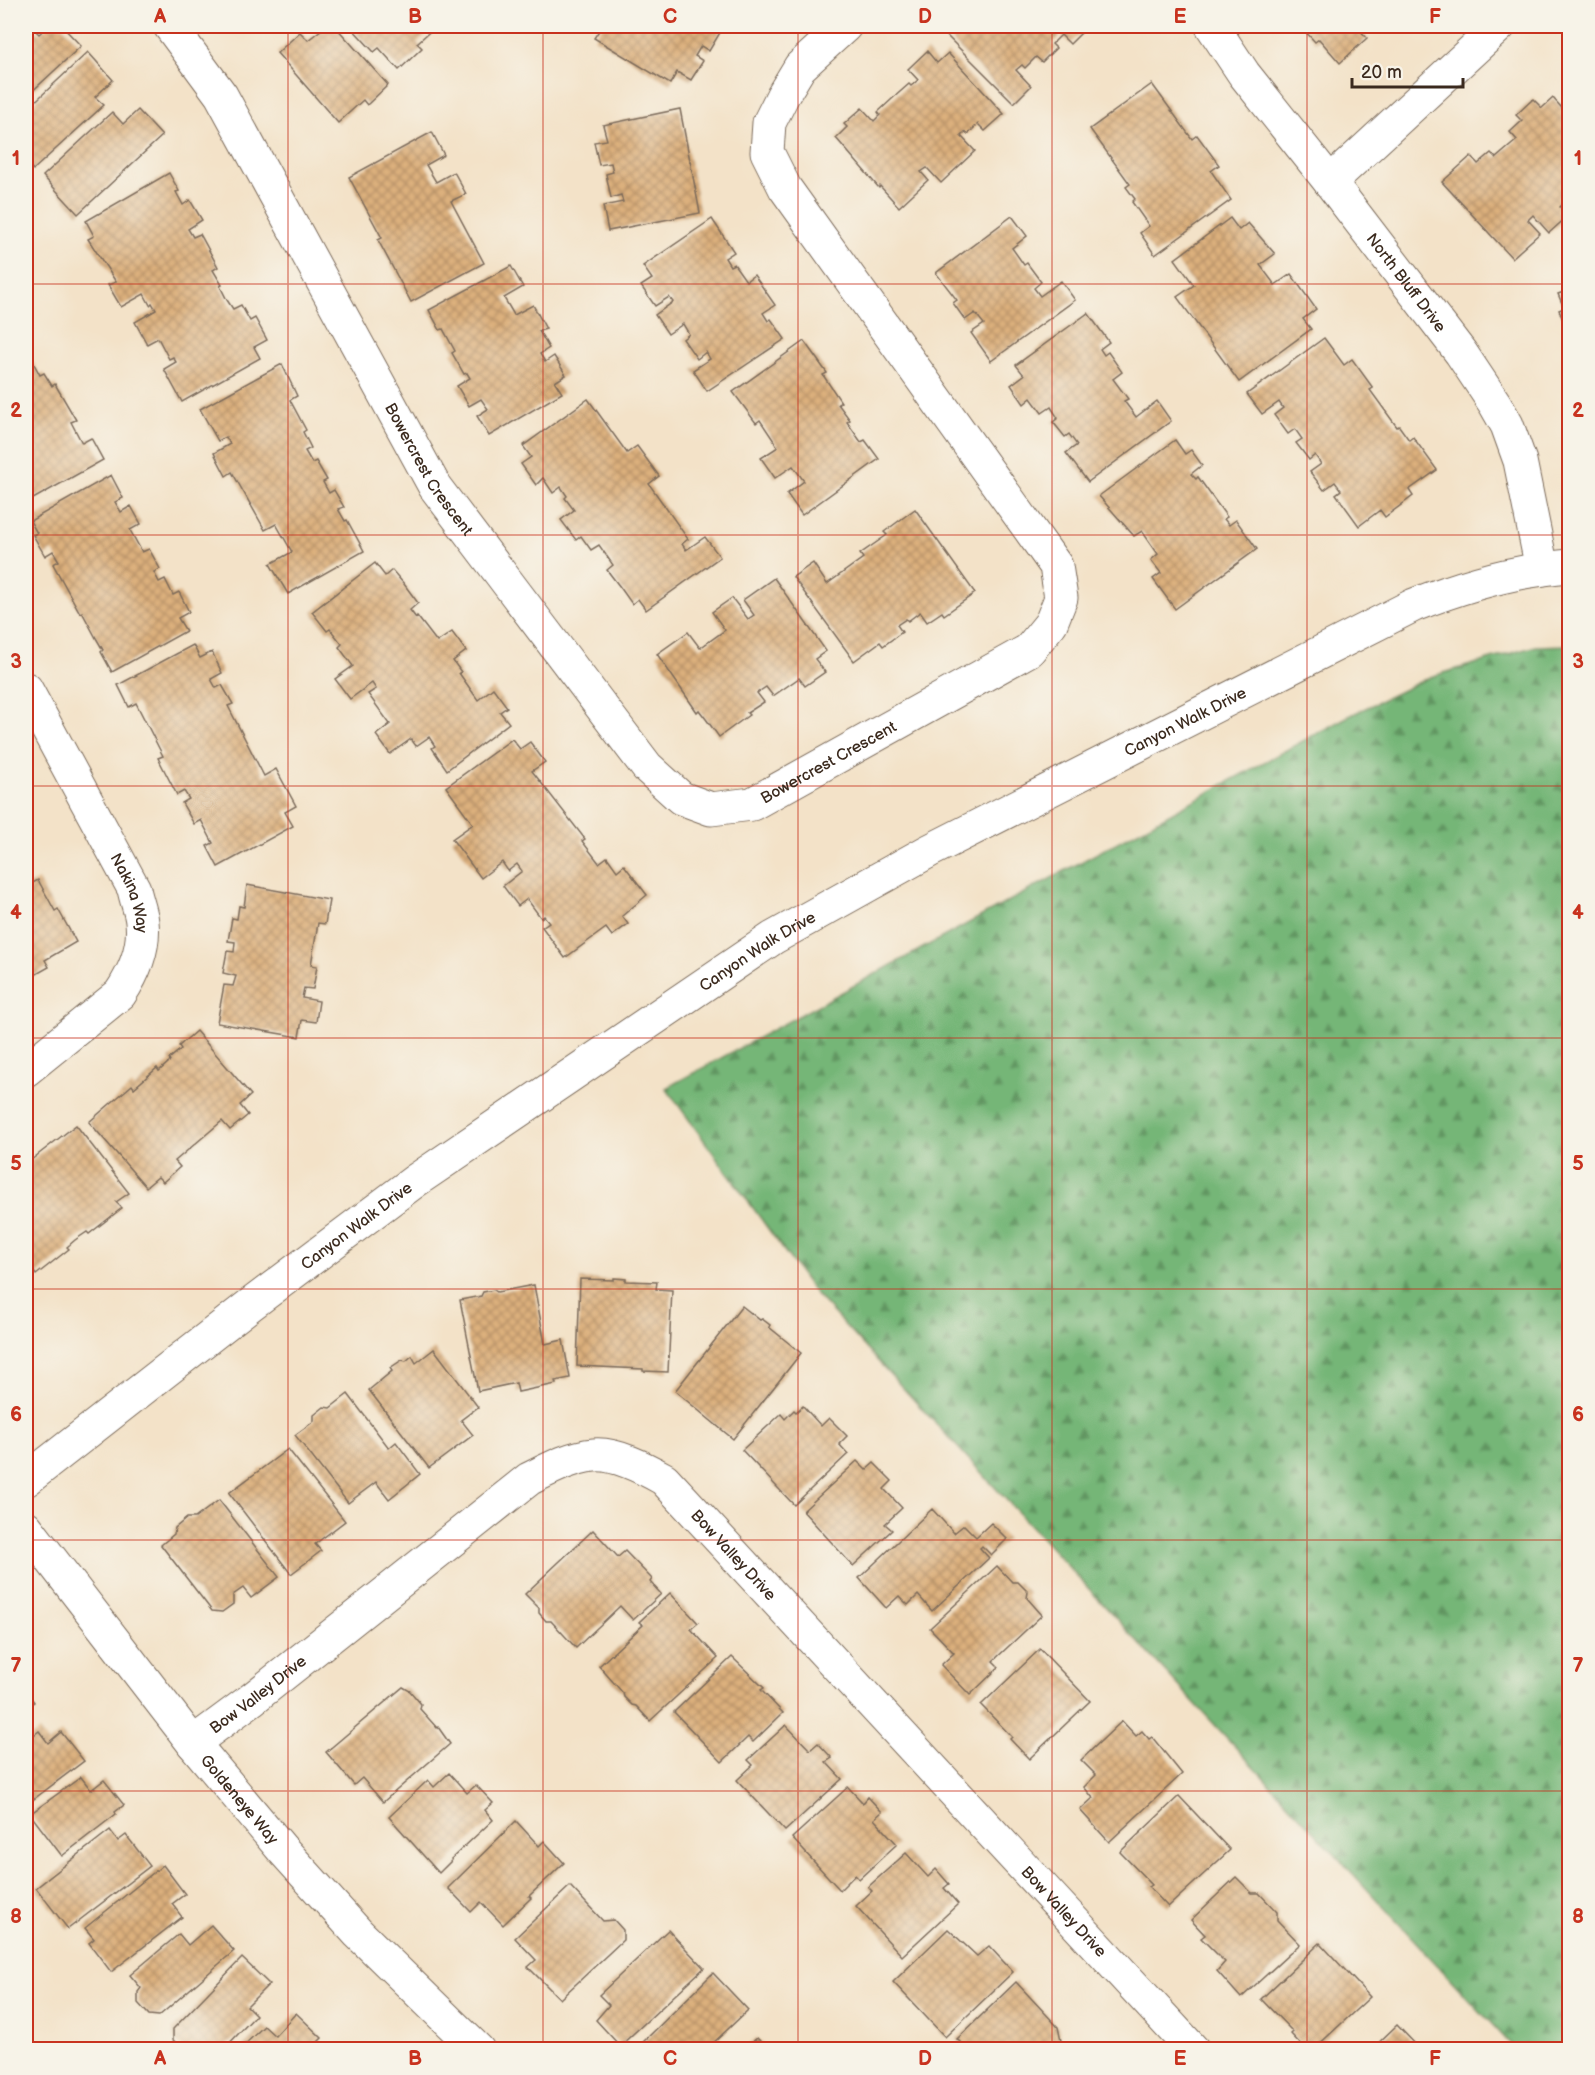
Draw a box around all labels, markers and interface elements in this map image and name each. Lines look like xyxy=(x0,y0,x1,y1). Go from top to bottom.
text: A xyxy=(153,5,167,29)
text: B xyxy=(408,5,422,29)
text: C xyxy=(663,5,677,29)
text: D xyxy=(918,5,932,29)
text: E xyxy=(1174,5,1187,29)
text: F xyxy=(1429,5,1441,29)
scale bar xyxy=(1352,51,1463,89)
text: 20 m xyxy=(1361,62,1402,83)
text: 1 xyxy=(12,147,20,171)
text: 1 xyxy=(1574,147,1582,171)
street label: North Bluff Drive xyxy=(1362,230,1450,337)
text: 2 xyxy=(10,399,22,423)
text: 2 xyxy=(1572,399,1584,423)
street label: Bowercrest Crescent xyxy=(380,400,476,540)
text: 3 xyxy=(10,650,22,674)
text: 3 xyxy=(1572,650,1584,674)
street label: Canyon Walk Drive xyxy=(1122,683,1250,761)
street label: Bowercrest Crescent xyxy=(758,718,900,808)
street label: Nakina Way xyxy=(106,850,151,934)
text: 4 xyxy=(10,901,22,925)
text: 4 xyxy=(1572,901,1584,925)
street label: Canyon Walk Drive xyxy=(696,908,820,996)
text: 5 xyxy=(10,1152,22,1176)
text: 5 xyxy=(1572,1152,1584,1176)
street label: Canyon Walk Drive xyxy=(298,1178,417,1274)
text: 6 xyxy=(10,1403,22,1427)
text: 6 xyxy=(1572,1403,1584,1427)
street label: Bow Valley Drive xyxy=(686,1506,780,1605)
street label: Bow Valley Drive xyxy=(206,1652,311,1738)
text: 7 xyxy=(10,1654,22,1678)
text: 7 xyxy=(1572,1654,1584,1678)
street label: Goldeneye Way xyxy=(196,1751,282,1849)
street label: Bow Valley Drive xyxy=(1017,1863,1110,1962)
text: 8 xyxy=(10,1905,22,1929)
text: 8 xyxy=(1572,1905,1584,1929)
text: A xyxy=(153,2047,167,2071)
text: B xyxy=(408,2047,422,2071)
text: C xyxy=(663,2047,677,2071)
text: D xyxy=(918,2047,932,2071)
text: E xyxy=(1174,2047,1187,2071)
text: F xyxy=(1429,2047,1441,2071)

